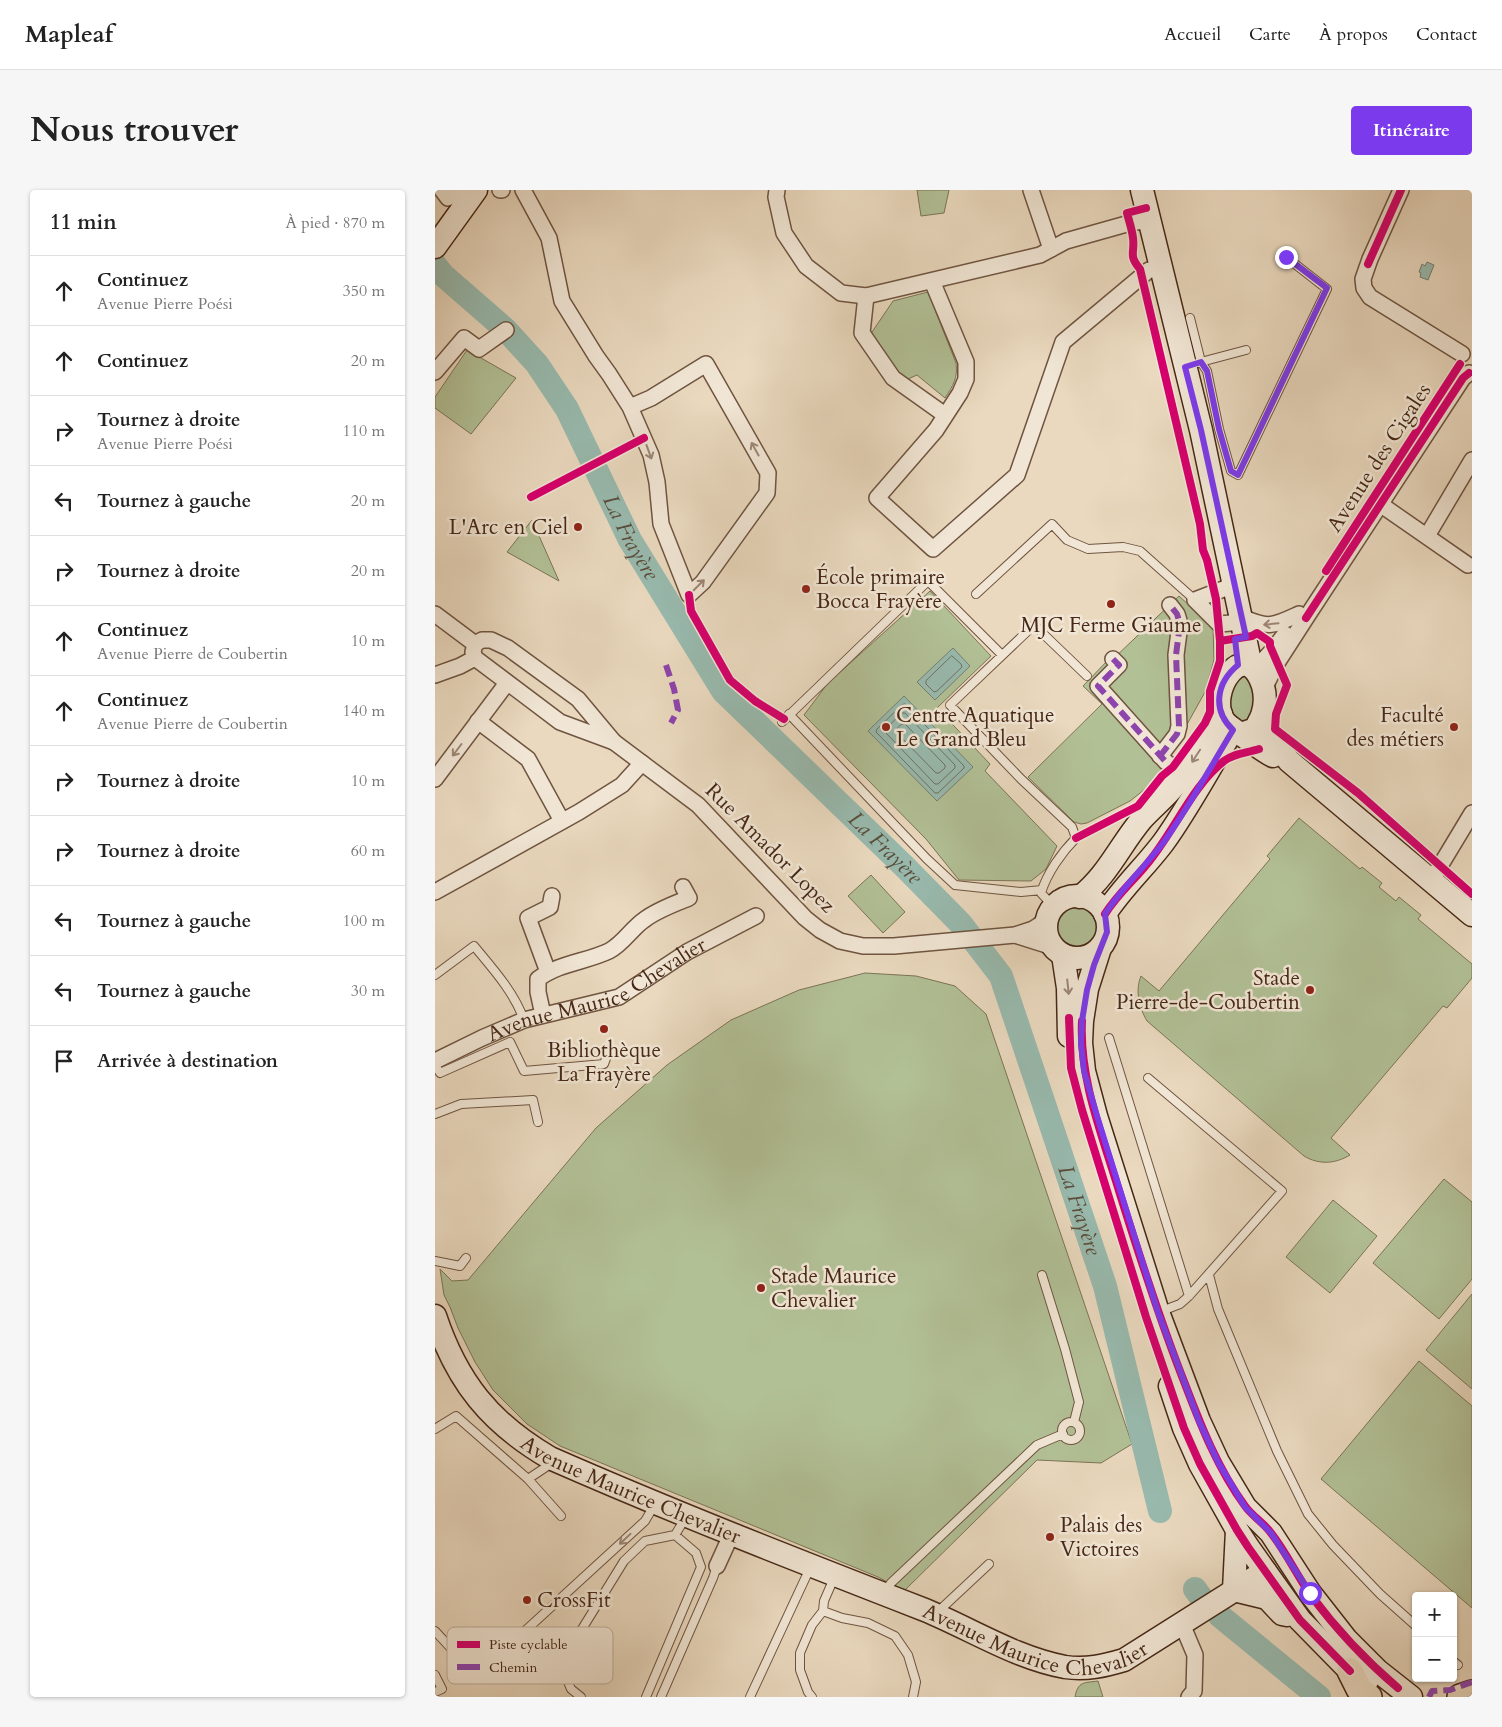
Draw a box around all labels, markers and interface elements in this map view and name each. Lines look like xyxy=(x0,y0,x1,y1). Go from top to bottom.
text: Mapleaf xyxy=(25,18,113,51)
text: Accueil xyxy=(1164,22,1221,47)
text: Carte xyxy=(1249,22,1291,47)
text: À propos xyxy=(1319,22,1388,47)
text: Contact xyxy=(1416,22,1477,47)
text: Nous trouver xyxy=(30,106,238,154)
button: Itinéraire xyxy=(1351,106,1472,155)
text: 11 min xyxy=(50,208,117,237)
text: À pied · 870 m xyxy=(285,212,385,234)
route end xyxy=(1275,246,1298,269)
text: Continuez xyxy=(97,267,188,293)
icon: ahead xyxy=(50,277,78,305)
text: 350 m xyxy=(343,280,385,302)
text: Avenue Pierre Poési xyxy=(97,293,233,315)
icon: ahead xyxy=(50,347,78,375)
text: Continuez xyxy=(97,348,188,374)
text: 20 m xyxy=(351,350,385,372)
street label: Avenue des Cigales xyxy=(1320,378,1438,538)
text: Tournez à droite xyxy=(97,407,240,433)
icon: right xyxy=(50,417,78,445)
text: 110 m xyxy=(343,420,385,442)
text: Avenue Pierre Poési xyxy=(97,433,233,455)
one-way arrow xyxy=(750,442,760,457)
one-way arrow xyxy=(645,444,654,459)
icon: left xyxy=(50,487,78,515)
text: Tournez à gauche xyxy=(97,488,251,514)
text: 20 m xyxy=(351,490,385,512)
water label: La Frayère xyxy=(595,490,667,586)
place label: L'Arc en Ciel xyxy=(449,513,568,542)
marker: L'Arc en Ciel xyxy=(572,521,584,533)
icon: right xyxy=(50,557,78,585)
text: Tournez à droite xyxy=(97,558,240,584)
text: 20 m xyxy=(351,560,385,582)
place label: École primaire Bocca Frayère xyxy=(816,563,945,616)
one-way arrow xyxy=(692,580,704,592)
marker: École primaire Bocca Frayère xyxy=(800,583,812,595)
marker: MJC Ferme Giaume xyxy=(1105,598,1117,610)
place label: MJC Ferme Giaume xyxy=(1020,611,1202,640)
text: Continuez xyxy=(97,617,188,643)
one-way arrow xyxy=(1263,619,1279,629)
icon: ahead xyxy=(50,627,78,655)
text: 10 m xyxy=(351,630,385,652)
text: Avenue Pierre de Coubertin xyxy=(97,643,288,665)
text: Continuez xyxy=(97,687,188,713)
icon: ahead xyxy=(50,697,78,725)
text: 140 m xyxy=(343,700,385,722)
place label: Centre Aquatique Le Grand Bleu xyxy=(896,701,1055,754)
place label: Faculté des métiers xyxy=(1347,701,1444,754)
text: Avenue Pierre de Coubertin xyxy=(97,713,288,735)
marker: Centre Aquatique Le Grand Bleu xyxy=(880,721,892,733)
marker: Faculté des métiers xyxy=(1448,721,1460,733)
one-way arrow xyxy=(452,743,462,757)
one-way arrow xyxy=(1191,749,1201,763)
icon: right xyxy=(50,767,78,795)
text: Tournez à droite xyxy=(97,768,240,794)
text: 10 m xyxy=(351,770,385,792)
street label: Rue Amador Lopez xyxy=(699,777,842,920)
water label: La Frayère xyxy=(841,805,930,892)
icon: right xyxy=(50,837,78,865)
text: Tournez à droite xyxy=(97,838,240,864)
text: 60 m xyxy=(351,840,385,862)
icon: left xyxy=(50,907,78,935)
text: Tournez à gauche xyxy=(97,908,251,934)
text: 100 m xyxy=(343,910,385,932)
street label: Avenue Maurice Chevalier xyxy=(483,930,711,1049)
place label: Stade Pierre-de-Coubertin xyxy=(1116,964,1300,1017)
icon: left xyxy=(50,977,78,1005)
text: Tournez à gauche xyxy=(97,978,251,1004)
one-way arrow xyxy=(1063,978,1072,994)
text: 30 m xyxy=(351,980,385,1002)
marker: Stade Pierre-de-Coubertin xyxy=(1304,984,1316,996)
marker: Bibliothèque La Frayère xyxy=(598,1023,610,1035)
place label: Bibliothèque La Frayère xyxy=(547,1036,661,1089)
icon: arrive xyxy=(50,1047,78,1075)
text: Arrivée à destination xyxy=(97,1048,278,1074)
water label: La Frayère xyxy=(1051,1161,1109,1260)
place label: Stade Maurice Chevalier xyxy=(771,1262,897,1315)
marker: Stade Maurice Chevalier xyxy=(755,1282,767,1294)
street label: Avenue Maurice Chevalier xyxy=(515,1429,745,1551)
place label: Palais des Victoires xyxy=(1060,1511,1142,1564)
marker: Palais des Victoires xyxy=(1044,1531,1056,1543)
one-way arrow xyxy=(618,1533,631,1545)
route start xyxy=(1299,1582,1322,1605)
place label: CrossFit xyxy=(537,1586,611,1615)
map controls xyxy=(1412,1592,1457,1682)
button: + xyxy=(1412,1592,1457,1637)
marker: CrossFit xyxy=(521,1594,533,1606)
street label: Avenue Maurice Chevalier xyxy=(918,1596,1154,1683)
legend xyxy=(447,1627,613,1684)
text: Piste cyclable xyxy=(489,1635,568,1654)
button: − xyxy=(1412,1637,1457,1682)
text: Chemin xyxy=(489,1658,538,1677)

